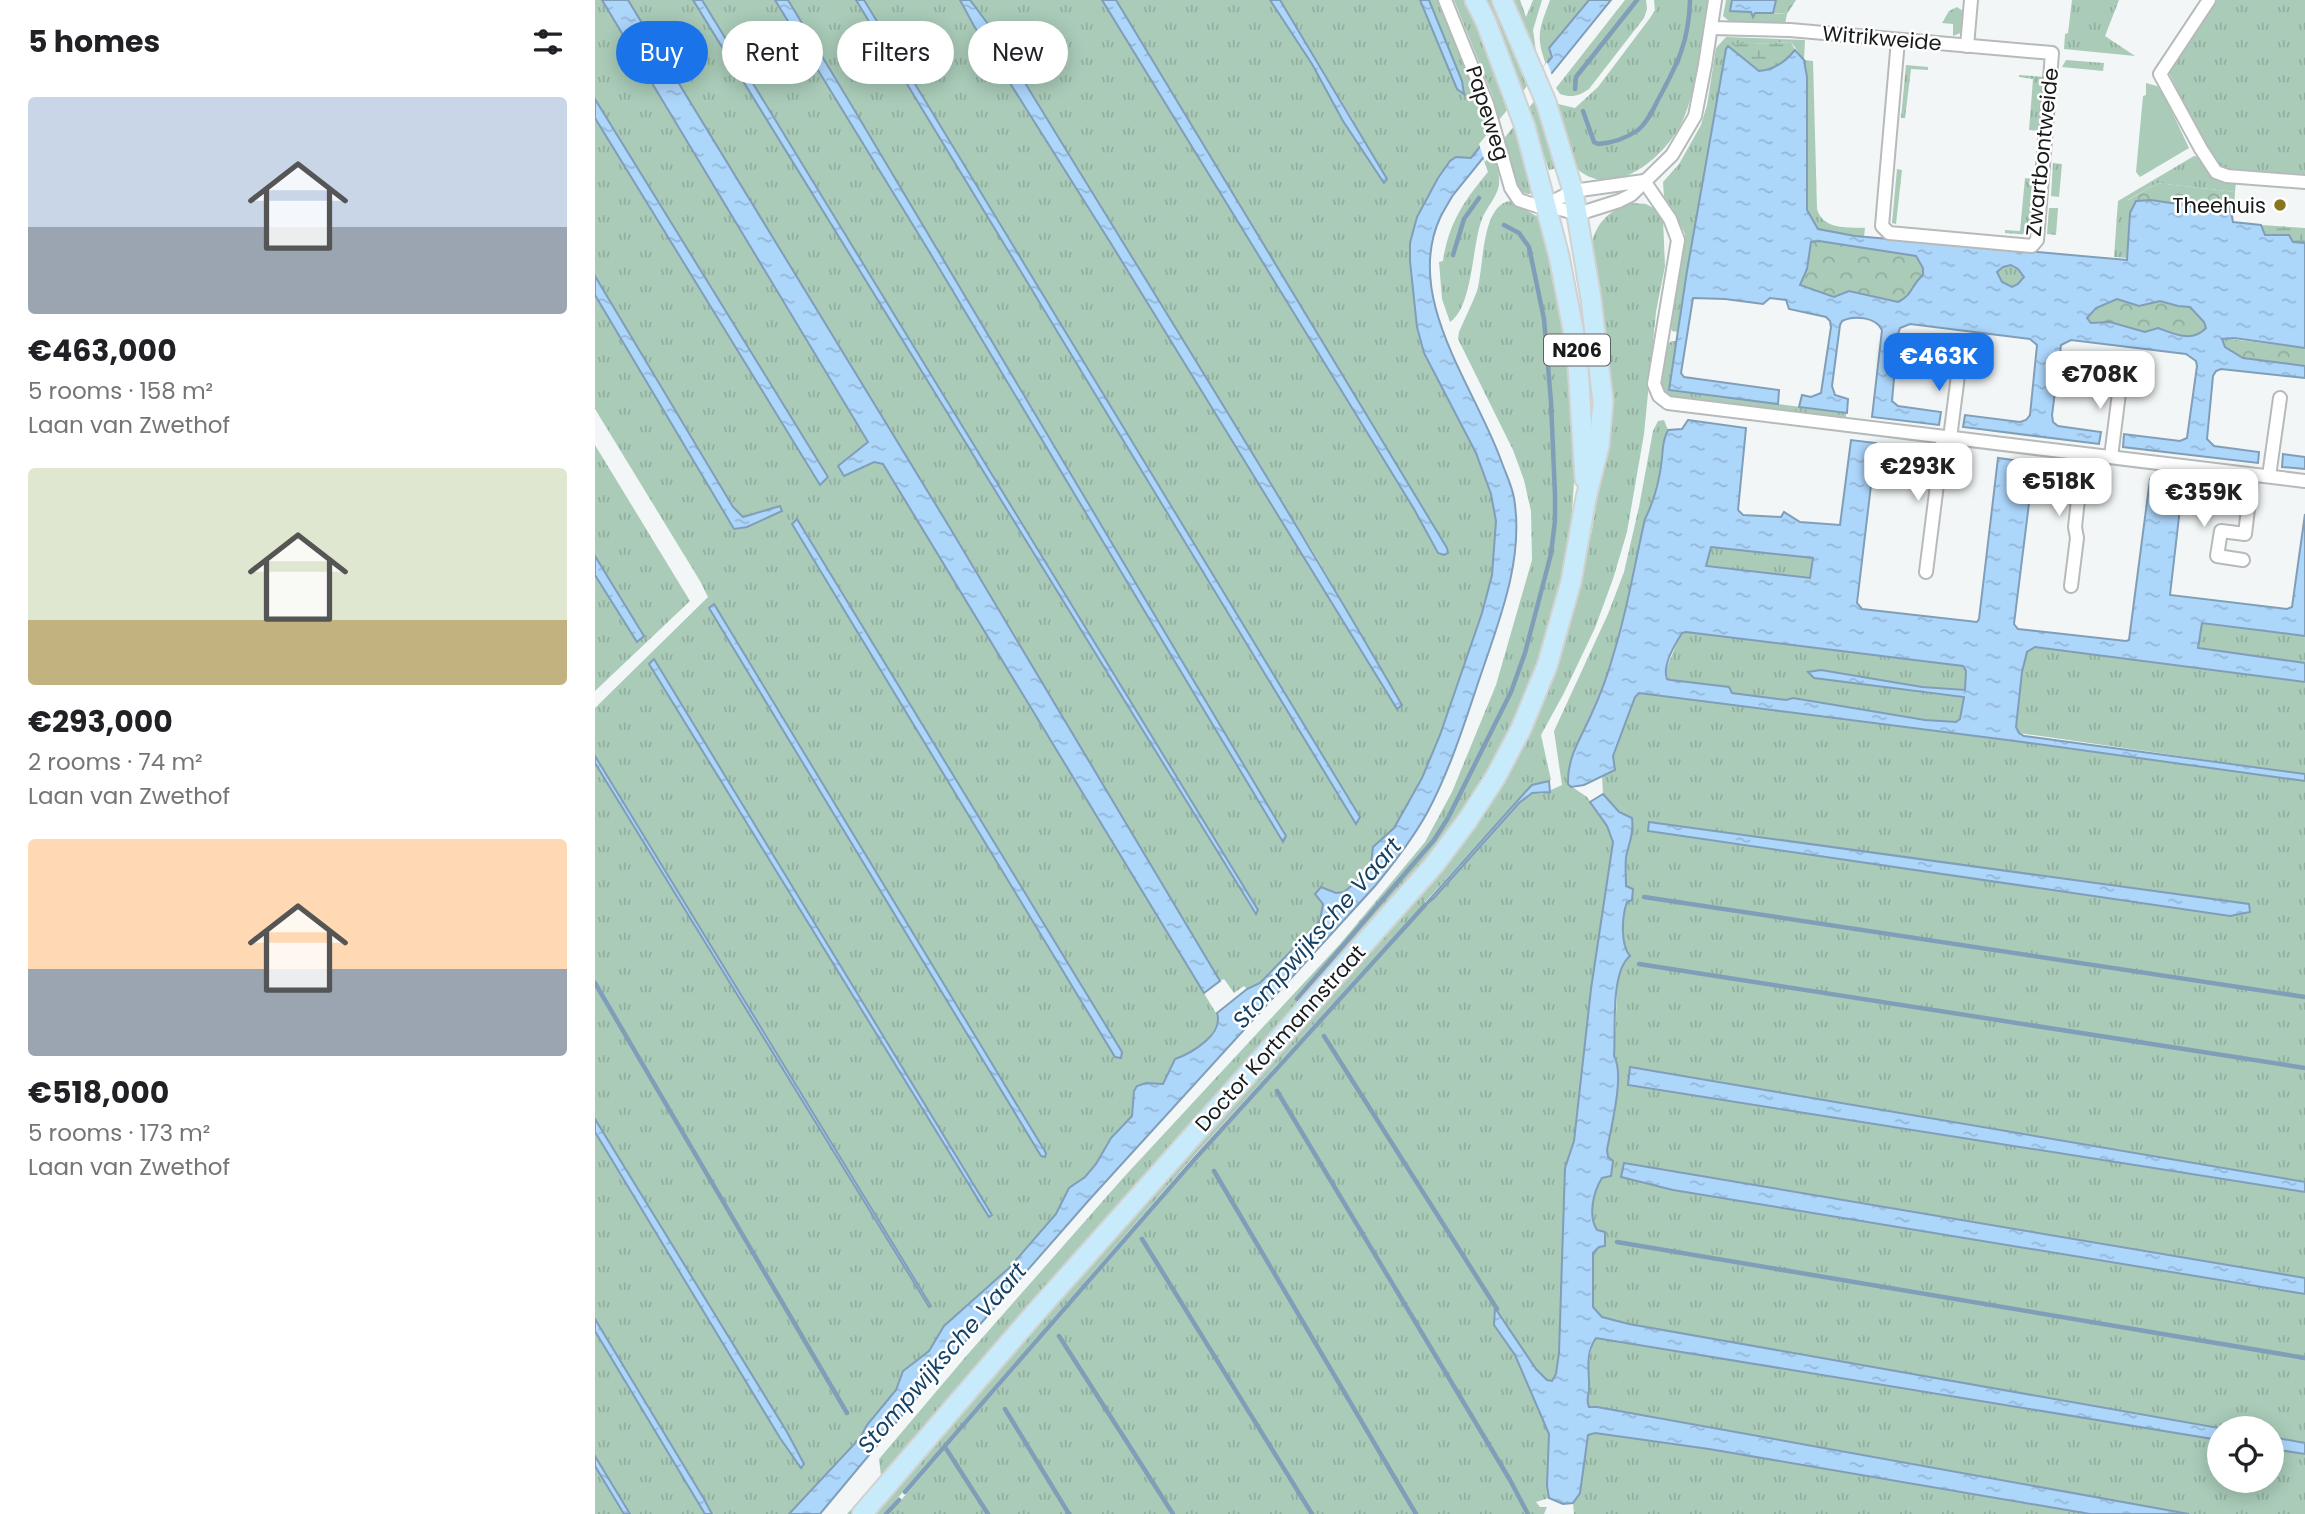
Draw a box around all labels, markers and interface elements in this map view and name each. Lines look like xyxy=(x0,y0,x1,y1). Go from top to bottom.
street label: Witrikweide xyxy=(1821,18,1943,58)
text: 5 homes xyxy=(28,20,160,63)
chip: Buy xyxy=(616,21,708,84)
chip: Rent xyxy=(722,21,823,84)
chip: Filters xyxy=(837,21,954,84)
chip: New xyxy=(968,21,1068,84)
icon: filters xyxy=(529,23,567,61)
street label: Papeweg xyxy=(1459,62,1517,164)
street label: Zwartbontweide xyxy=(2019,66,2065,238)
icon: home xyxy=(235,143,361,269)
place label: Theehuis xyxy=(2172,191,2266,220)
marker: Theehuis xyxy=(2272,197,2288,213)
text: €463,000 xyxy=(28,329,177,372)
road number: N206 xyxy=(1544,334,1610,366)
pin: €463K xyxy=(1890,334,1988,393)
text: €463K xyxy=(1900,340,1978,372)
pin: €708K xyxy=(2051,352,2149,411)
text: €708K xyxy=(2062,358,2138,390)
text: 5 rooms · 158 m² xyxy=(28,375,213,407)
text: Laan van Zwethof xyxy=(28,409,230,441)
pin: €293K xyxy=(1869,444,1967,503)
text: €293K xyxy=(1880,450,1956,482)
pin: €518K xyxy=(2010,458,2108,518)
text: €518K xyxy=(2023,465,2095,497)
pin: €359K xyxy=(2155,470,2253,529)
text: €359K xyxy=(2165,476,2243,508)
icon: home xyxy=(235,514,361,640)
text: €293,000 xyxy=(28,700,173,743)
text: 2 rooms · 74 m² xyxy=(28,746,203,778)
text: Laan van Zwethof xyxy=(28,780,230,812)
water label: Stompwijksche Vaart xyxy=(1225,830,1409,1035)
icon: home xyxy=(235,885,361,1011)
street label: Doctor Kortmannstraat xyxy=(1188,938,1372,1138)
text: €518,000 xyxy=(28,1071,169,1114)
text: 5 rooms · 173 m² xyxy=(28,1117,210,1149)
text: Laan van Zwethof xyxy=(28,1151,230,1183)
water label: Stompwijksche Vaart xyxy=(850,1255,1034,1460)
map controls xyxy=(2207,1416,2284,1493)
button: locate xyxy=(2207,1416,2284,1493)

